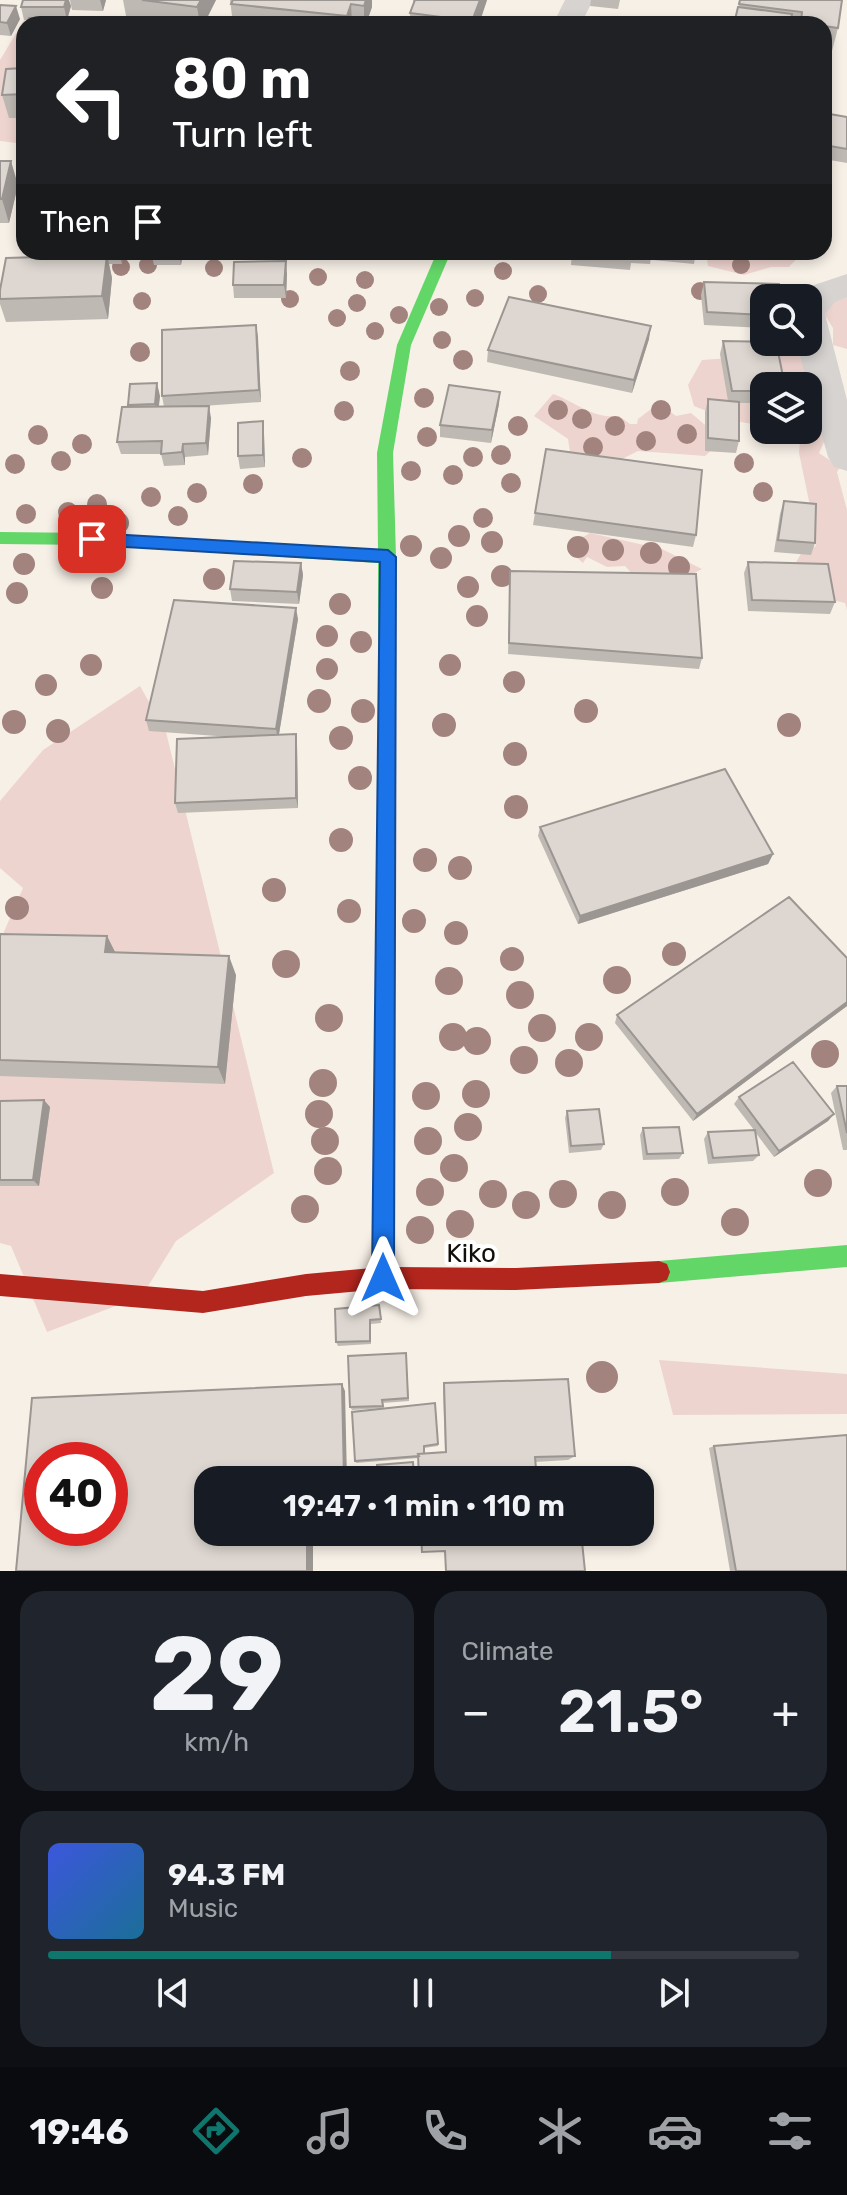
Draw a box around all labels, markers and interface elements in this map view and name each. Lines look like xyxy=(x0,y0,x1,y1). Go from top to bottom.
text: 80 m xyxy=(172,46,311,112)
icon: left xyxy=(40,48,144,152)
text: Turn left xyxy=(172,113,313,156)
icon: arrive xyxy=(126,200,170,244)
text: Then xyxy=(40,204,110,240)
map controls xyxy=(750,284,822,444)
button: search xyxy=(750,284,822,356)
button: layers xyxy=(750,372,822,444)
pin xyxy=(58,505,126,573)
icon: arrive xyxy=(70,517,114,561)
position arrow xyxy=(341,1236,425,1320)
street label: Kiko xyxy=(446,1238,496,1269)
speed limit sign: 40 xyxy=(24,1442,128,1546)
text: 19:47 · 1 min · 110 m xyxy=(283,1488,565,1524)
text: 29 xyxy=(150,1613,284,1736)
text: Climate xyxy=(462,1636,554,1667)
text: 21.5° xyxy=(558,1676,704,1747)
text: − xyxy=(462,1686,490,1738)
text: + xyxy=(772,1686,799,1738)
text: km/h xyxy=(184,1727,249,1758)
text: 94.3 FM xyxy=(168,1857,285,1893)
text: Music xyxy=(168,1893,238,1924)
icon: previous xyxy=(151,1971,195,2015)
icon: pause xyxy=(401,1971,445,2015)
icon: next xyxy=(652,1971,696,2015)
icon: directions xyxy=(188,2103,244,2159)
icon: music xyxy=(302,2103,358,2159)
icon: phone xyxy=(417,2103,473,2159)
icon: climate xyxy=(532,2103,588,2159)
icon: car xyxy=(647,2103,703,2159)
icon: filters xyxy=(762,2103,818,2159)
text: 19:46 xyxy=(29,2110,129,2153)

